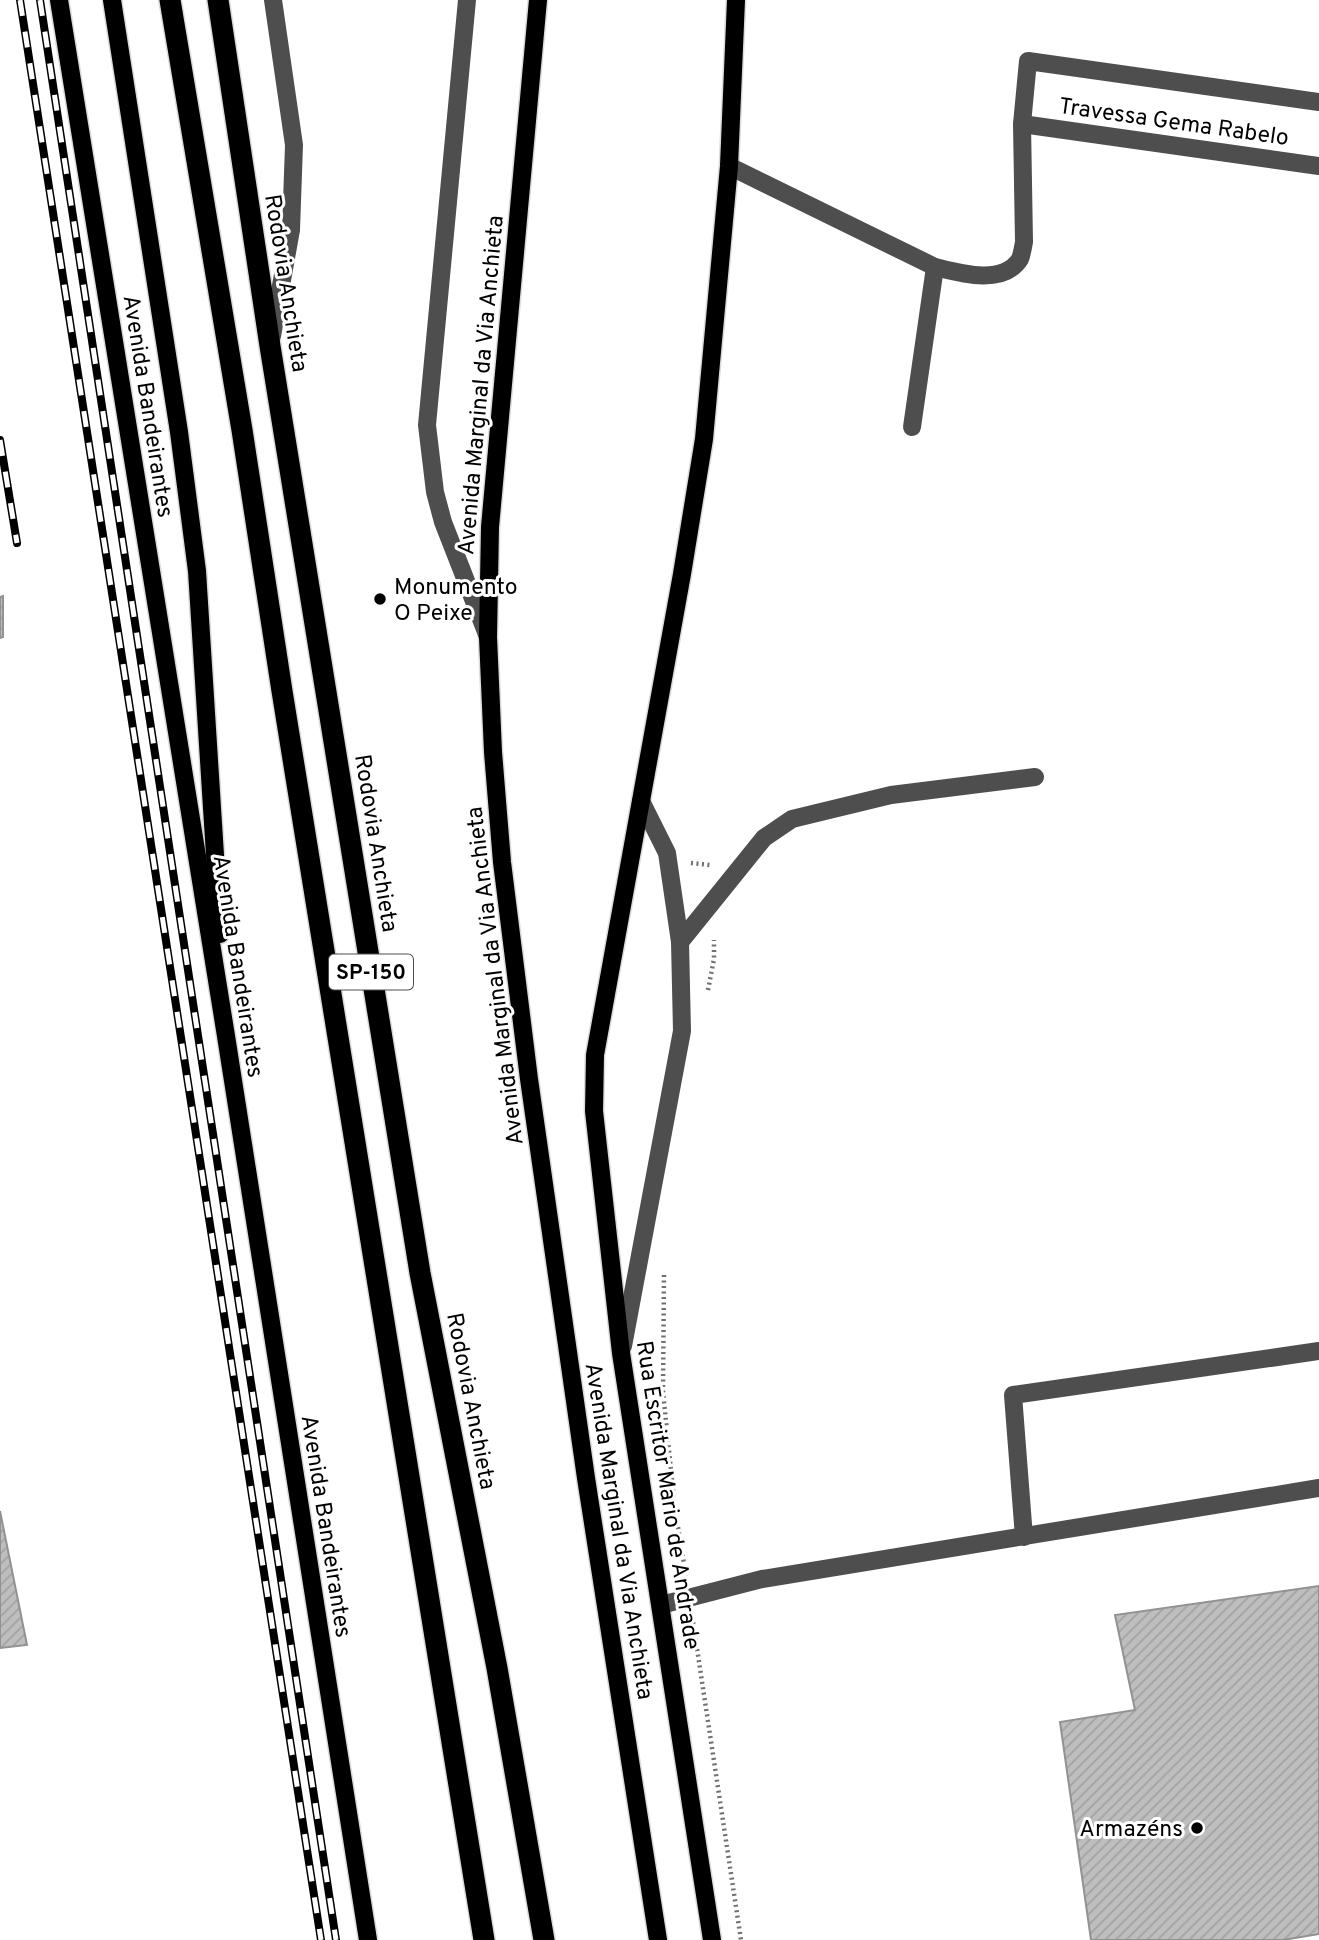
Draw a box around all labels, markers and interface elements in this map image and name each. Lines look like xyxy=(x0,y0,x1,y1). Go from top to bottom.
street label: Travessa Gema Rabelo xyxy=(1057,93,1290,154)
street label: Rodovia Anchieta xyxy=(256,192,313,374)
street label: Avenida Marginal da Via Anchieta xyxy=(453,214,512,556)
street label: Avenida Bandeirantes xyxy=(115,293,178,520)
place label: Monumento O Peixe xyxy=(394,574,518,629)
marker: Monumento O Peixe xyxy=(372,591,388,607)
street label: Rodovia Anchieta xyxy=(346,752,403,934)
street label: Avenida Marginal da Via Anchieta xyxy=(461,805,532,1147)
street label: Avenida Bandeirantes xyxy=(205,853,268,1080)
road number: SP-150 xyxy=(329,954,413,990)
street label: Rodovia Anchieta xyxy=(438,1311,501,1492)
street label: Rua Escritor Mario de Andrade xyxy=(628,1339,705,1652)
street label: Avenida Marginal da Via Anchieta xyxy=(577,1361,659,1702)
street label: Avenida Bandeirantes xyxy=(293,1413,356,1640)
place label: Armazéns xyxy=(1079,1816,1183,1845)
marker: Armazéns xyxy=(1189,1820,1205,1836)

